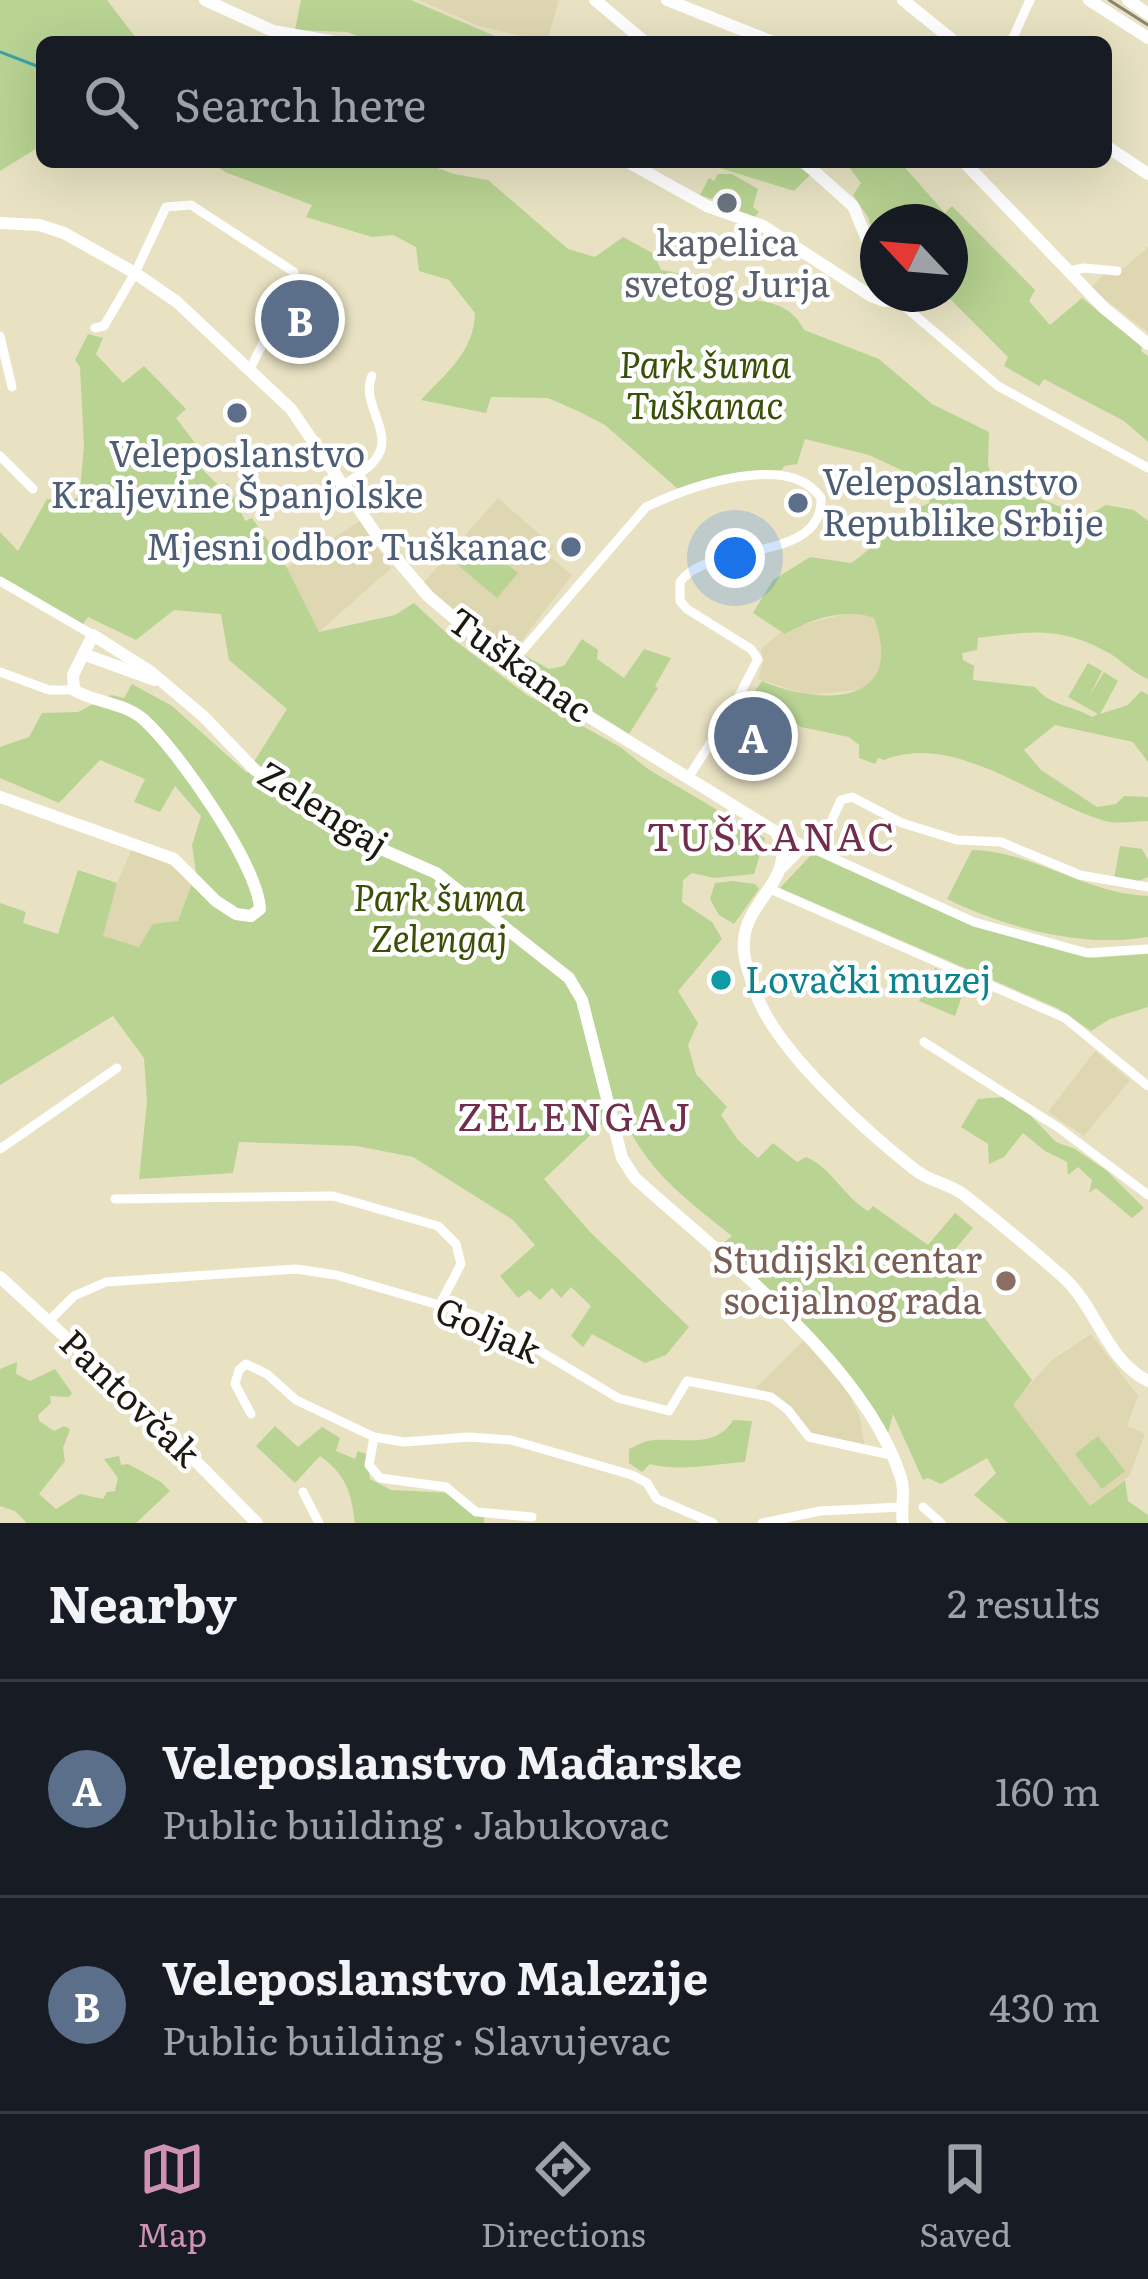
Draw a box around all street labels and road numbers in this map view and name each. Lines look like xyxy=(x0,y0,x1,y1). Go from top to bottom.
street label: Tuškanac xyxy=(438,592,605,733)
street label: Zelengaj xyxy=(249,746,400,868)
street label: Goljak xyxy=(428,1281,551,1375)
street label: Pantovčak xyxy=(49,1315,215,1478)

